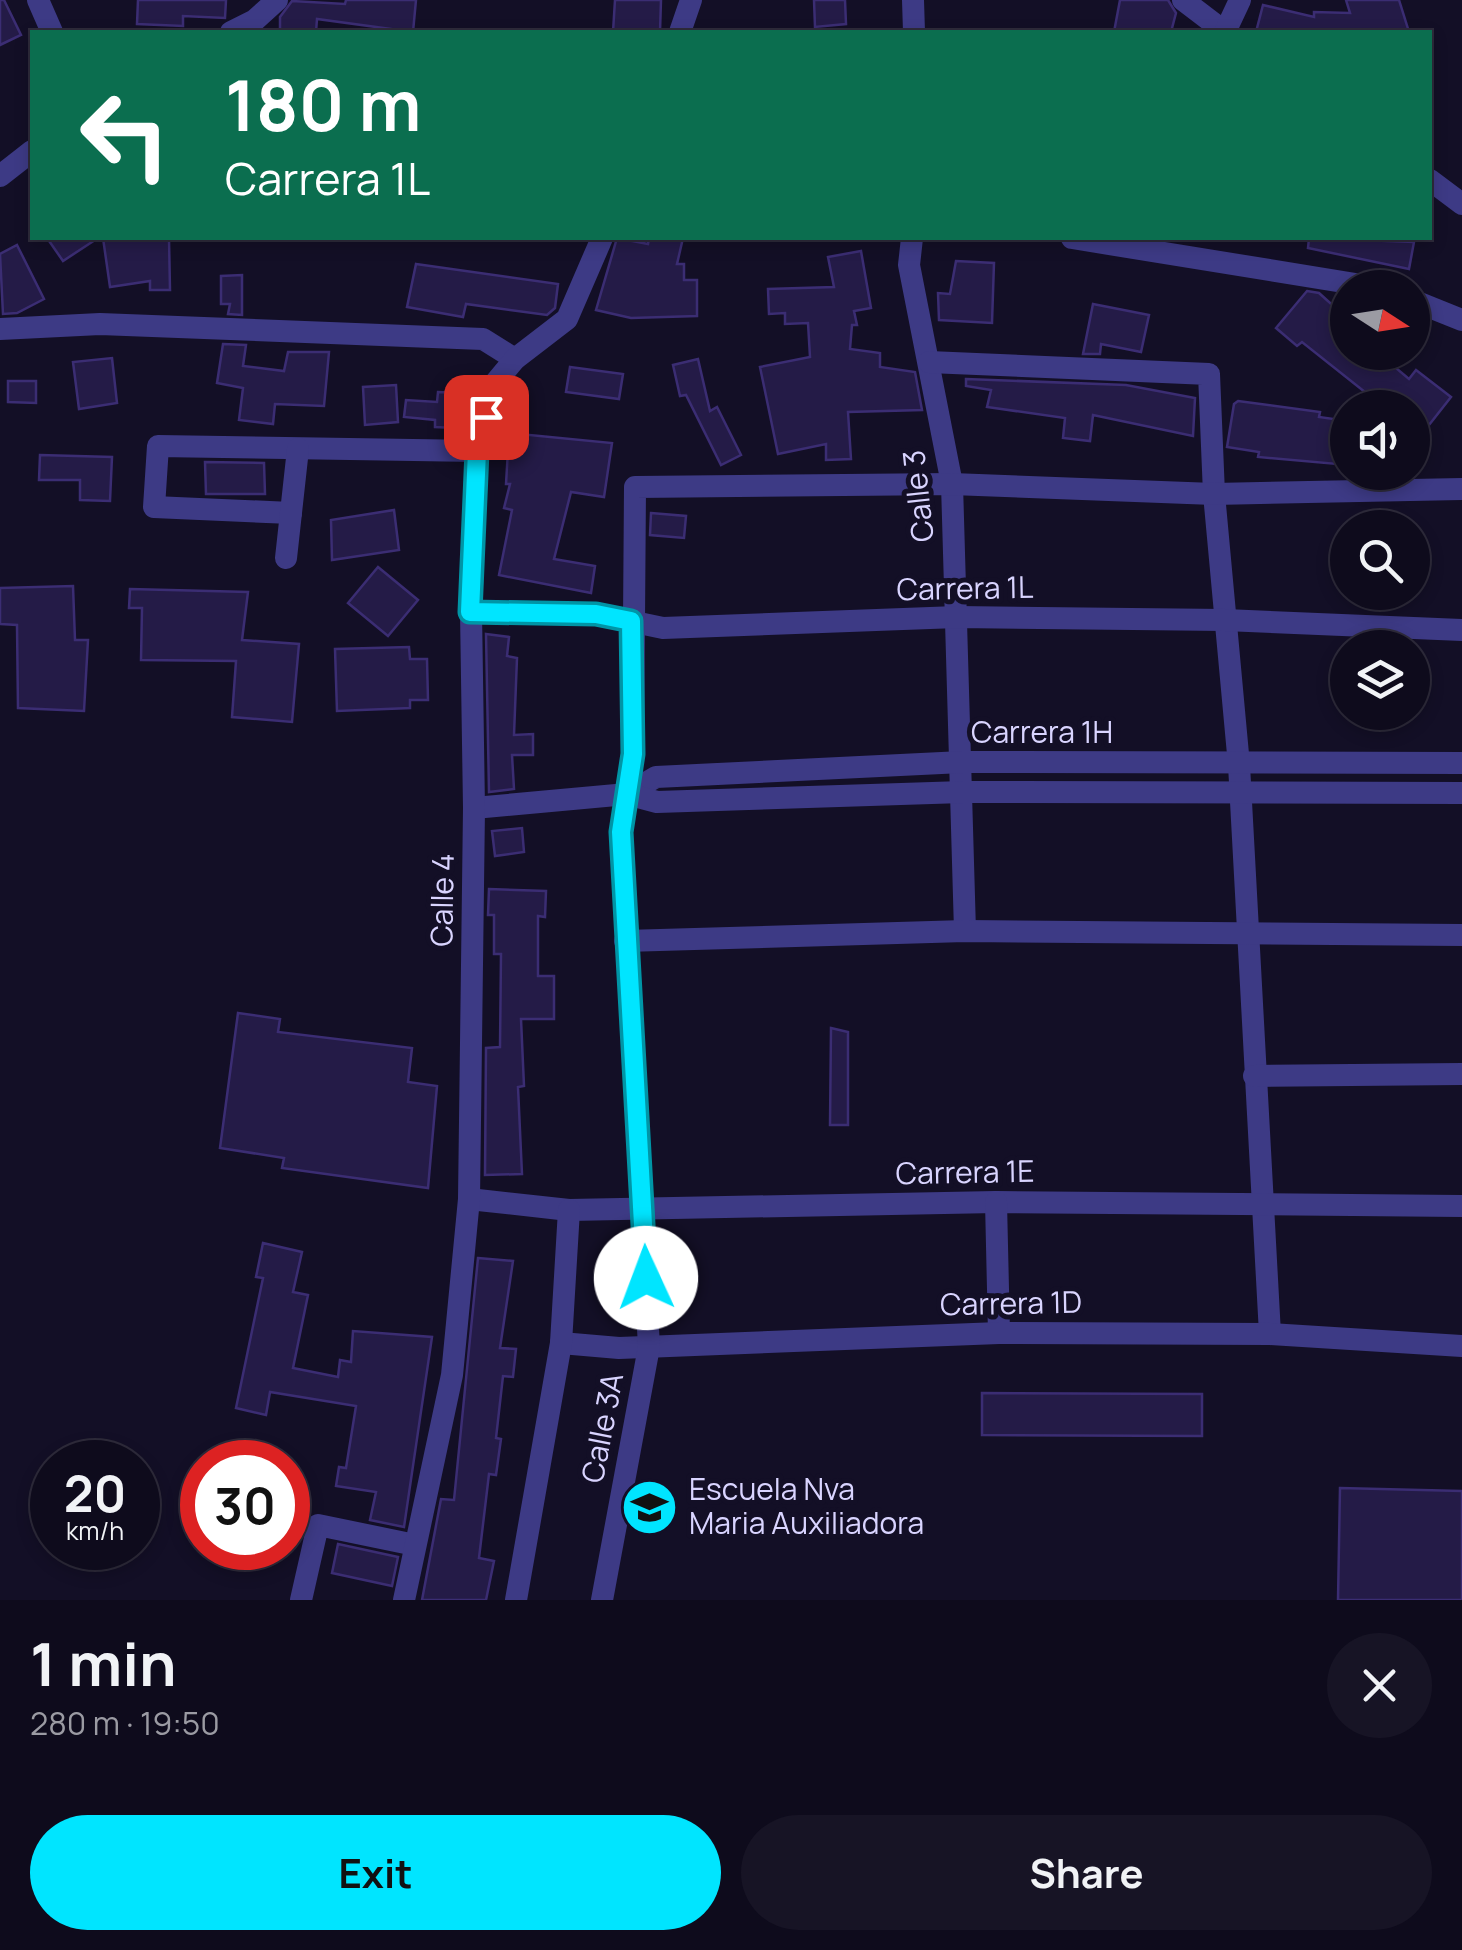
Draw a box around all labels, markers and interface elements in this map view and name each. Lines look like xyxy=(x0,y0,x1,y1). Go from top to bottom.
text: 180 m xyxy=(225,56,422,152)
icon: left xyxy=(60,70,190,200)
text: Carrera 1L xyxy=(225,147,430,209)
north arrow xyxy=(1330,270,1430,370)
map controls xyxy=(1330,270,1430,730)
pin xyxy=(444,375,529,460)
icon: arrive xyxy=(459,390,514,445)
button: sound xyxy=(1330,390,1430,490)
street label: Calle 3 xyxy=(892,448,943,544)
button: search xyxy=(1330,510,1430,610)
street label: Carrera 1L xyxy=(896,566,1034,609)
button: layers xyxy=(1330,630,1430,730)
street label: Carrera 1H xyxy=(971,711,1113,752)
street label: Calle 4 xyxy=(420,853,463,947)
street label: Carrera 1E xyxy=(895,1150,1035,1193)
position arrow xyxy=(594,1226,698,1330)
street label: Carrera 1D xyxy=(940,1281,1082,1324)
street label: Calle 3A xyxy=(571,1369,632,1486)
speed limit sign: 30 xyxy=(180,1440,310,1570)
text: 20 xyxy=(64,1459,126,1527)
place label: Escuela Nva Maria Auxiliadora xyxy=(689,1468,924,1543)
school or university icon: Escuela Nva Maria Auxiliadora xyxy=(620,1477,680,1537)
text: km/h xyxy=(66,1513,124,1548)
text: 1 min xyxy=(30,1622,177,1704)
button: close xyxy=(1327,1633,1432,1738)
text: 280 m · 19:50 xyxy=(30,1701,220,1745)
button: Exit xyxy=(30,1815,721,1930)
button: Share xyxy=(741,1815,1432,1930)

